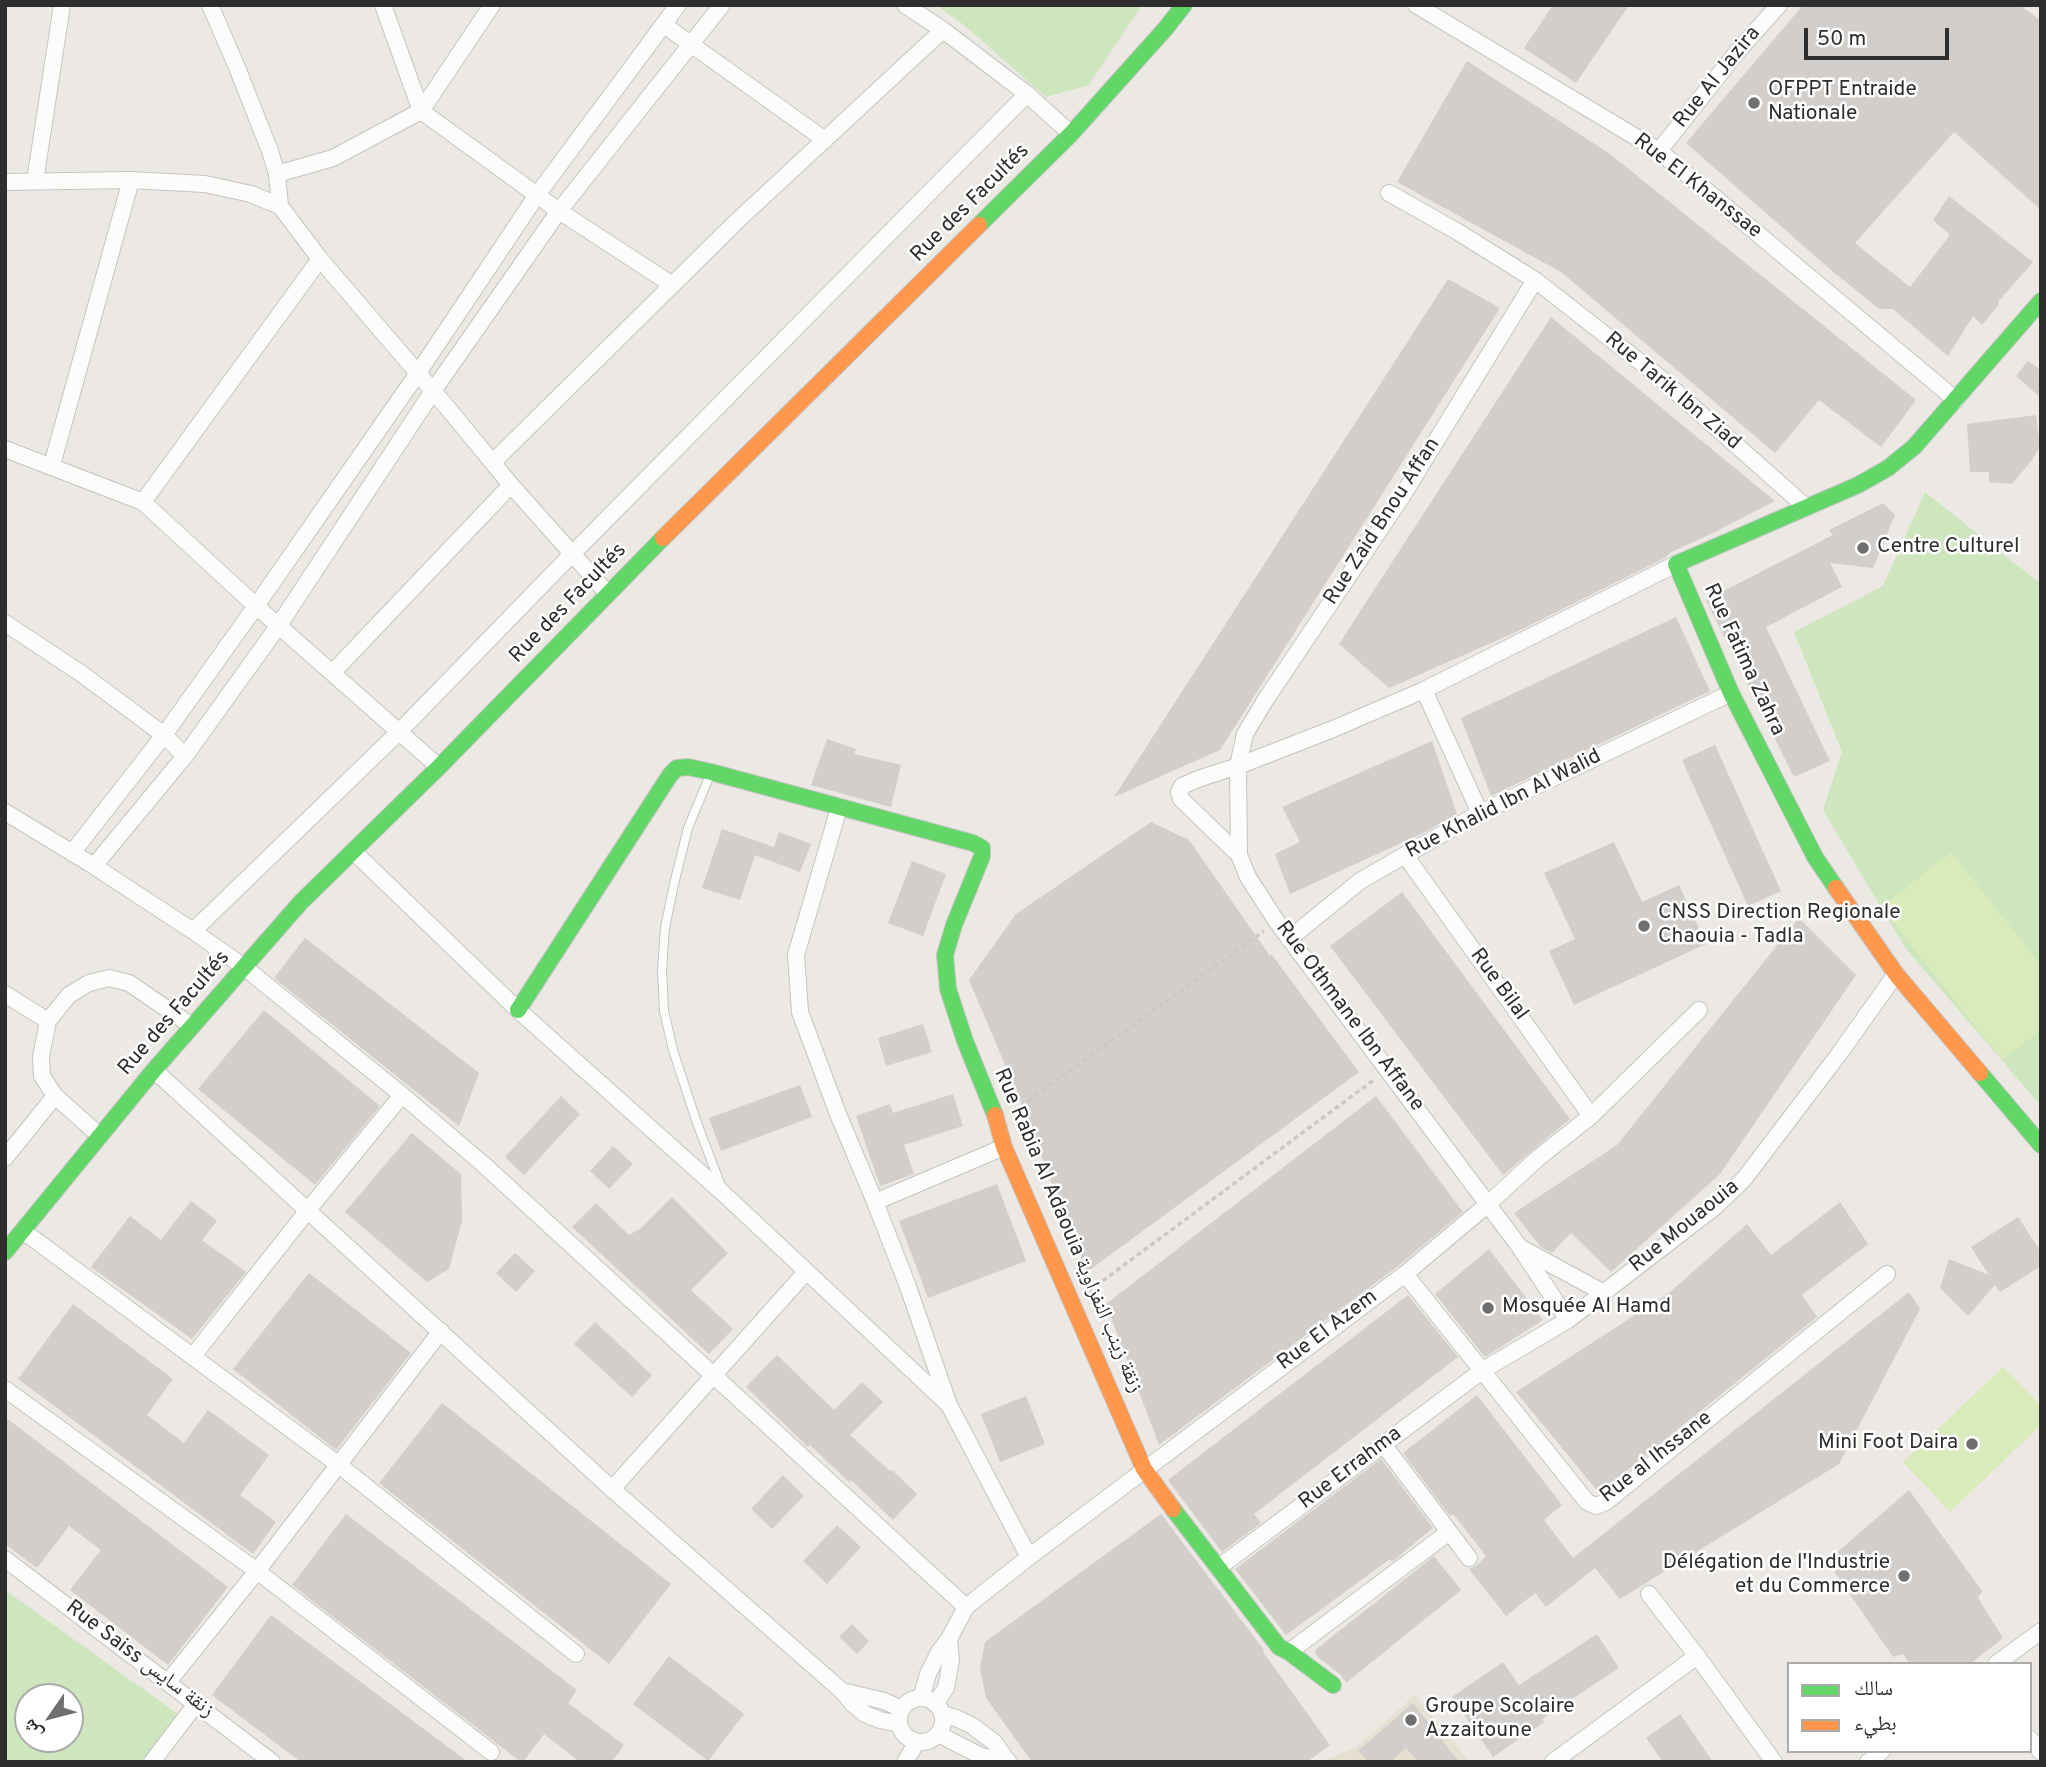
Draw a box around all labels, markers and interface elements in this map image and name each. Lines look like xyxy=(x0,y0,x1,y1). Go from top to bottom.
scale bar xyxy=(1808,14,1953,58)
street label: Rue Al Jazira xyxy=(1669,22,1767,134)
text: 50 m xyxy=(1817,26,1866,53)
place label: OFPPT Entraide Nationale xyxy=(1768,78,1917,128)
marker: OFPPT Entraide Nationale xyxy=(1746,95,1762,111)
street label: Rue El Khanssae xyxy=(1628,129,1766,245)
street label: Rue des Facultés xyxy=(906,139,1036,269)
street label: Rue Tarik Ibn Ziad xyxy=(1599,328,1745,456)
street label: Rue Zaid Bnou Affan xyxy=(1320,434,1446,610)
place label: Centre Culturel xyxy=(1877,535,2019,561)
street label: Rue des Facultés xyxy=(505,539,633,669)
marker: Centre Culturel xyxy=(1855,540,1871,556)
street label: Rue Fatima Zahra xyxy=(1697,580,1789,740)
street label: Rue Khalid Ibn Al Walid xyxy=(1402,745,1606,865)
place label: CNSS Direction Regionale Chaouia - Tadla xyxy=(1658,901,1901,951)
street label: Rue Othmane Ibn Affane xyxy=(1269,917,1429,1117)
marker: CNSS Direction Regionale Chaouia - Tadla xyxy=(1636,918,1652,934)
street label: Rue Bilal xyxy=(1463,944,1533,1026)
street label: Rue des Facultés xyxy=(114,946,236,1082)
street label: Rue Rabia Al Adaouia زنقة زينب النفزاوية xyxy=(987,1065,1147,1397)
street label: Rue Mouaouia xyxy=(1625,1175,1745,1279)
street label: Rue El Azem xyxy=(1273,1285,1383,1377)
place label: Mosquée Al Hamd xyxy=(1502,1295,1671,1321)
marker: Mosquée Al Hamd xyxy=(1480,1300,1496,1316)
street label: Rue al Ihssane xyxy=(1596,1406,1718,1510)
street label: Rue Errahma xyxy=(1295,1422,1407,1516)
place label: Mini Foot Daira xyxy=(1818,1431,1958,1457)
marker: Mini Foot Daira xyxy=(1964,1436,1980,1452)
place label: Délégation de l'Industrie et du Commerce xyxy=(1663,1551,1890,1601)
marker: Délégation de l'Industrie et du Commerce xyxy=(1896,1568,1912,1584)
street label: Rue Saiss زنقة سايس xyxy=(60,1596,218,1724)
legend xyxy=(1787,1662,2032,1753)
text: سالك xyxy=(1854,1676,1893,1703)
north arrow xyxy=(14,1683,84,1753)
place label: Groupe Scolaire Azzaitoune xyxy=(1425,1695,1575,1745)
text: بطيء xyxy=(1854,1711,1897,1738)
marker: Groupe Scolaire Azzaitoune xyxy=(1403,1712,1419,1728)
text: ش xyxy=(18,1714,49,1744)

